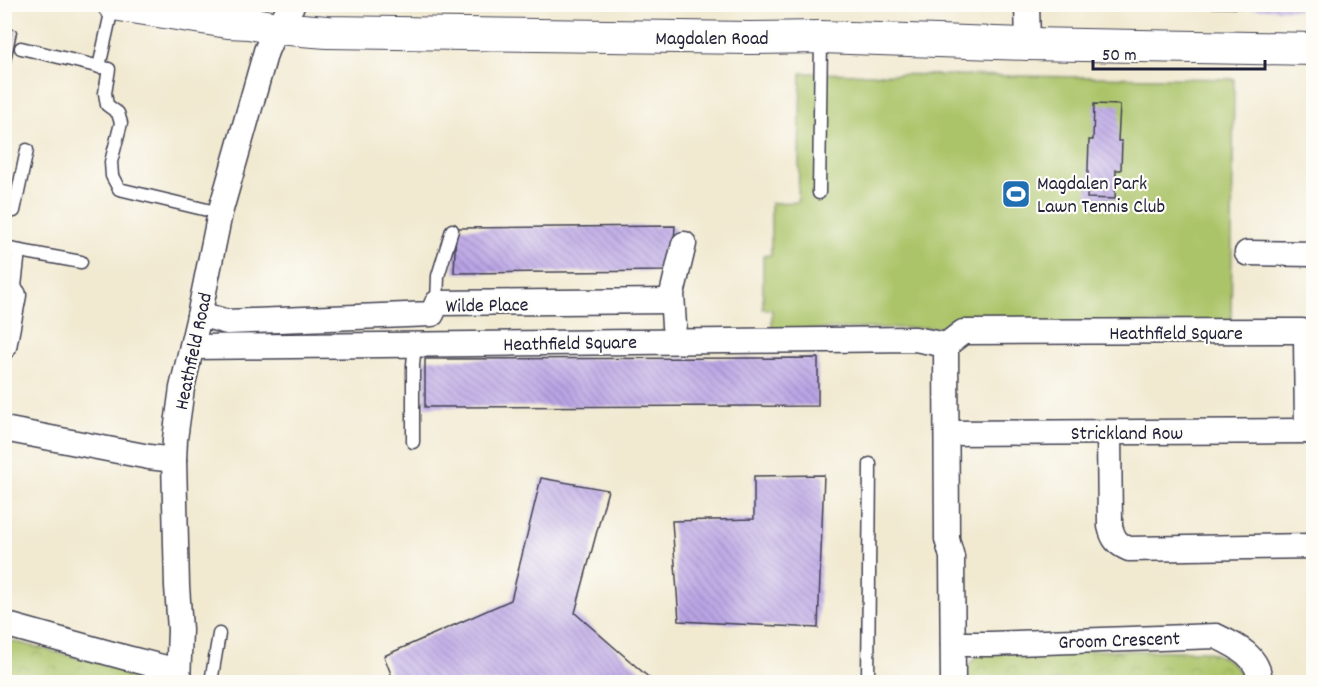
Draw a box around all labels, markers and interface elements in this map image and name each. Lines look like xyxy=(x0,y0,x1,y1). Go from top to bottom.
street label: Magdalen Road xyxy=(655,26,769,54)
scale bar xyxy=(1093,33,1266,71)
text: 50 m xyxy=(1102,44,1137,69)
place label: Magdalen Park Lawn Tennis Club xyxy=(1037,171,1165,222)
sports icon: Magdalen Park Lawn Tennis Club xyxy=(1000,178,1032,210)
street label: Heathfield Road xyxy=(169,290,221,413)
street label: Wilde Place xyxy=(445,292,529,322)
street label: Heathfield Square xyxy=(1109,321,1243,349)
street label: Heathfield Square xyxy=(503,330,637,360)
street label: Strickland Row xyxy=(1071,421,1183,449)
street label: Groom Crescent xyxy=(1058,626,1180,658)

